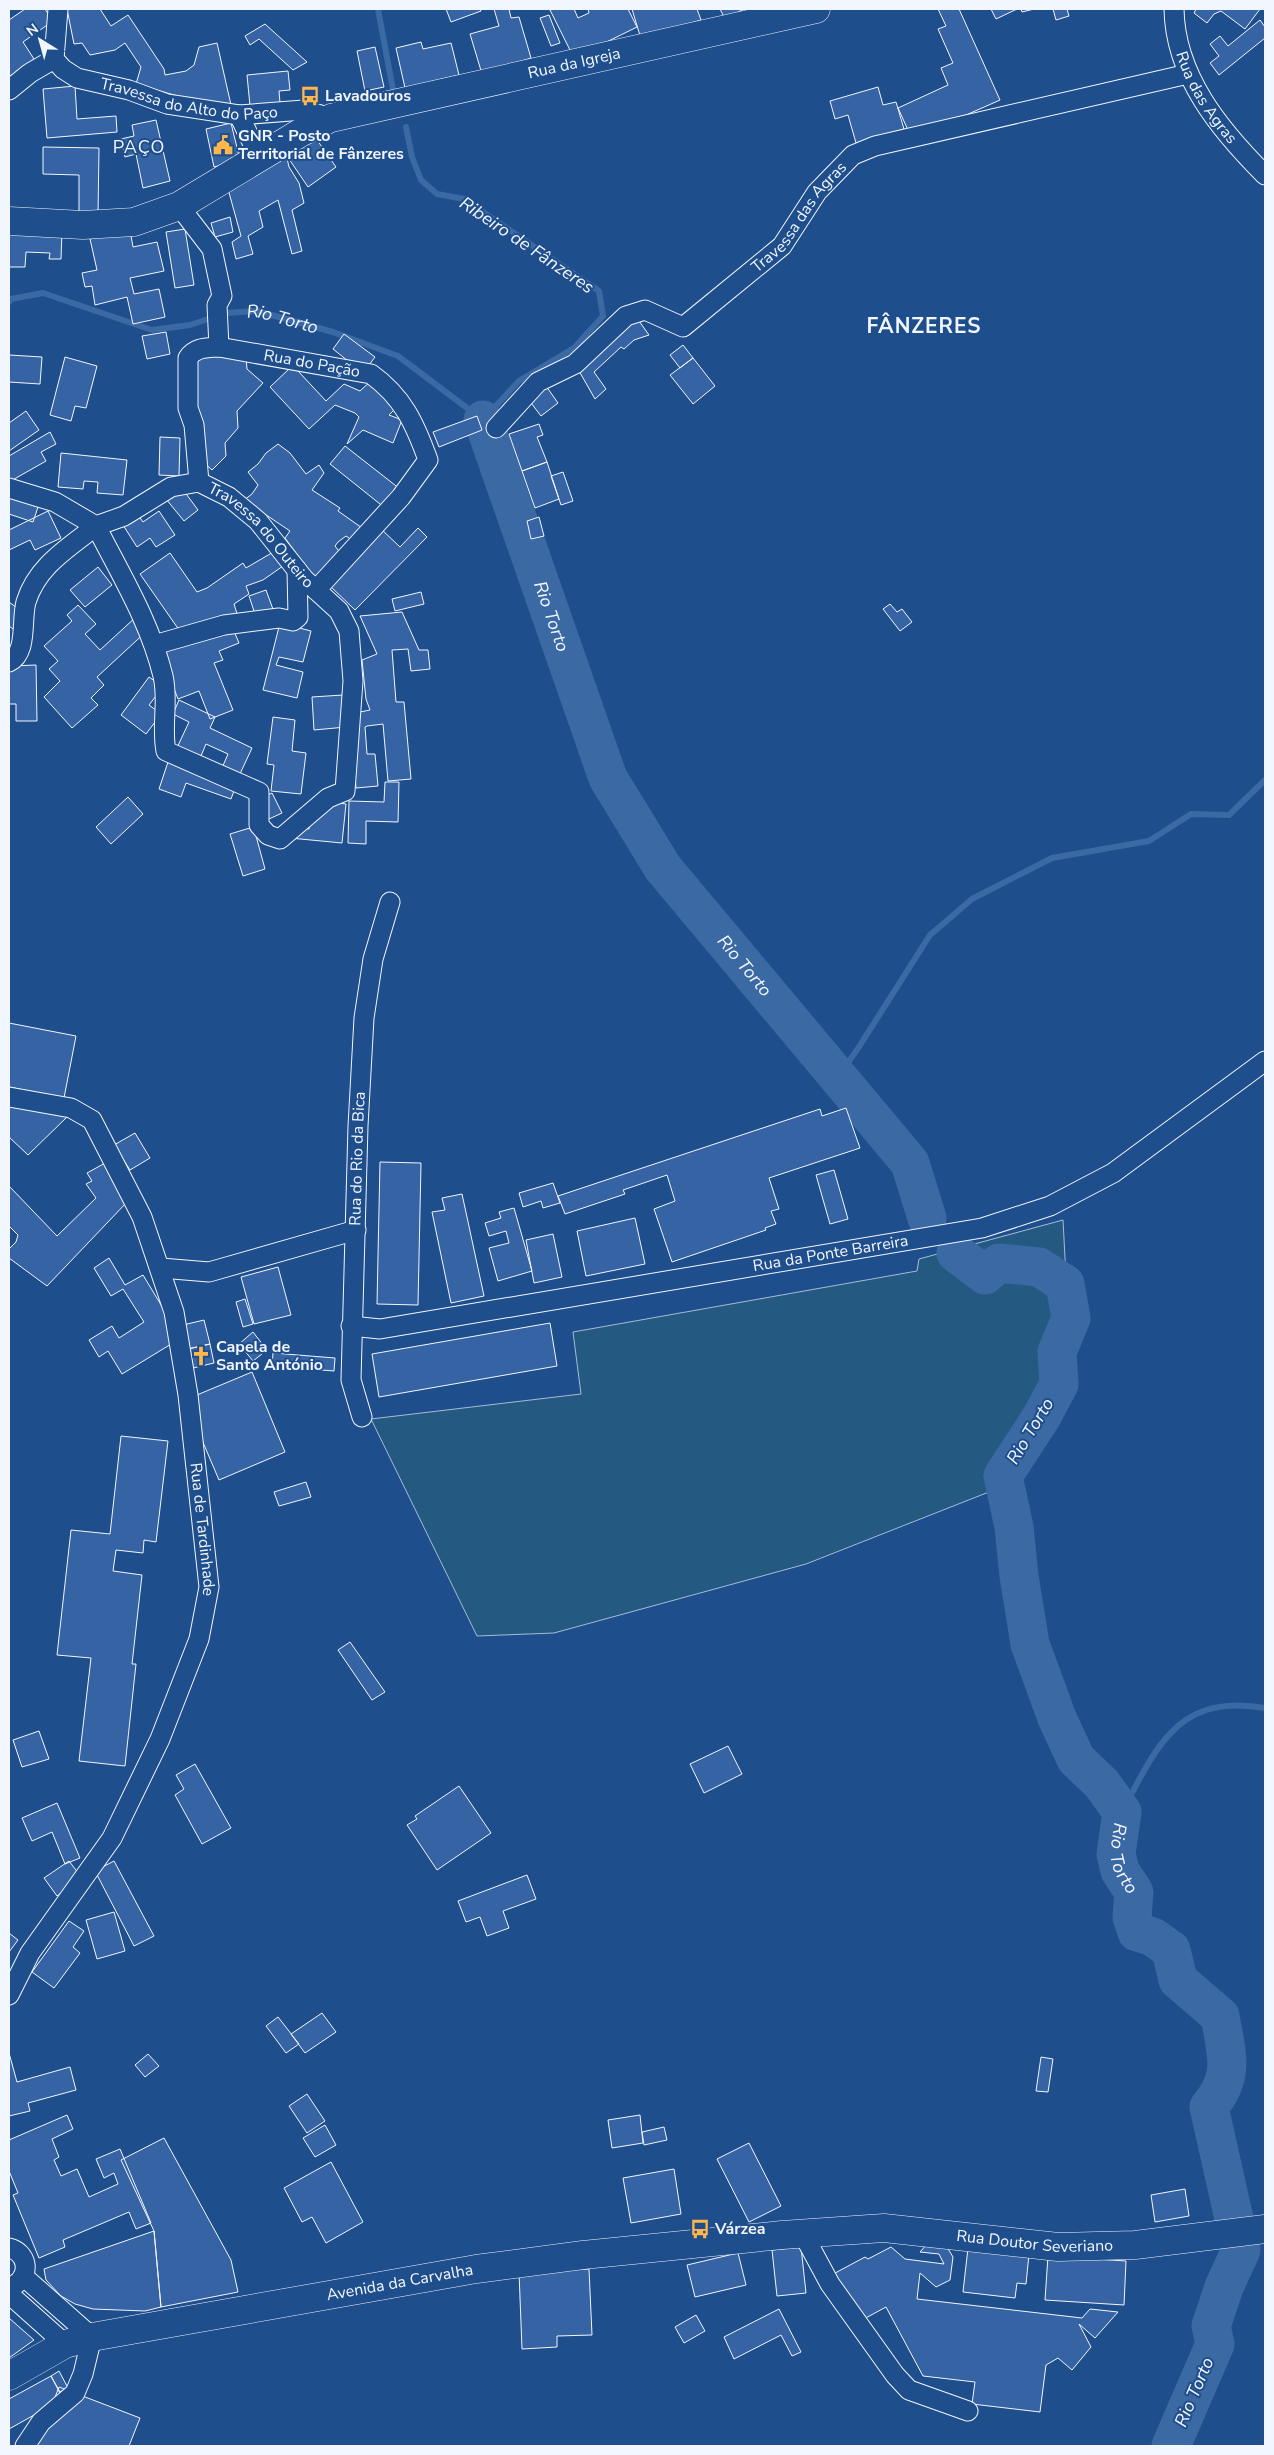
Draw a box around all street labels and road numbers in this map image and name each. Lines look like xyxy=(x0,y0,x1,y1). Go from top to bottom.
street label: Rua da Igreja xyxy=(526,42,623,84)
street label: Rua das Agras xyxy=(1170,48,1242,149)
street label: Travessa do Alto do Paço xyxy=(98,73,279,126)
street label: Travessa das Agras xyxy=(747,157,852,278)
street label: Rua do Pação xyxy=(262,344,362,383)
street label: Travessa do Outeiro xyxy=(204,477,318,593)
street label: Rua do Rio da Bica xyxy=(344,1091,371,1226)
street label: Rua da Ponte Barreira xyxy=(751,1230,910,1277)
street label: Rua de Tardinhade xyxy=(184,1462,220,1598)
street label: Rua Doutor Severiano xyxy=(955,2225,1113,2258)
street label: Avenida da Carvalha xyxy=(325,2259,475,2306)

